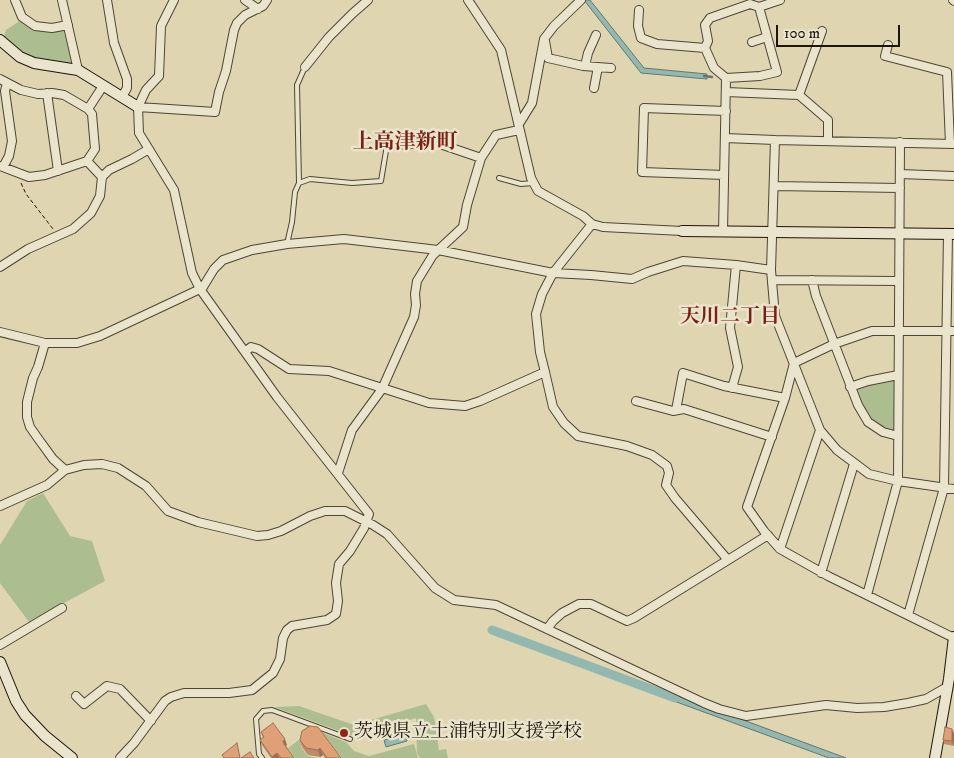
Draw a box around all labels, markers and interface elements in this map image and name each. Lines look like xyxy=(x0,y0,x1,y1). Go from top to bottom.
scale bar xyxy=(779,15,903,47)
text: 100 m xyxy=(784,24,820,43)
district label: 上高津新町 xyxy=(353,131,457,157)
district label: 天川二丁目 xyxy=(680,306,780,330)
place label: 茨城県立土浦特別支援学校 xyxy=(354,722,582,744)
marker: 茨城県立土浦特別支援学校 xyxy=(338,727,350,739)

